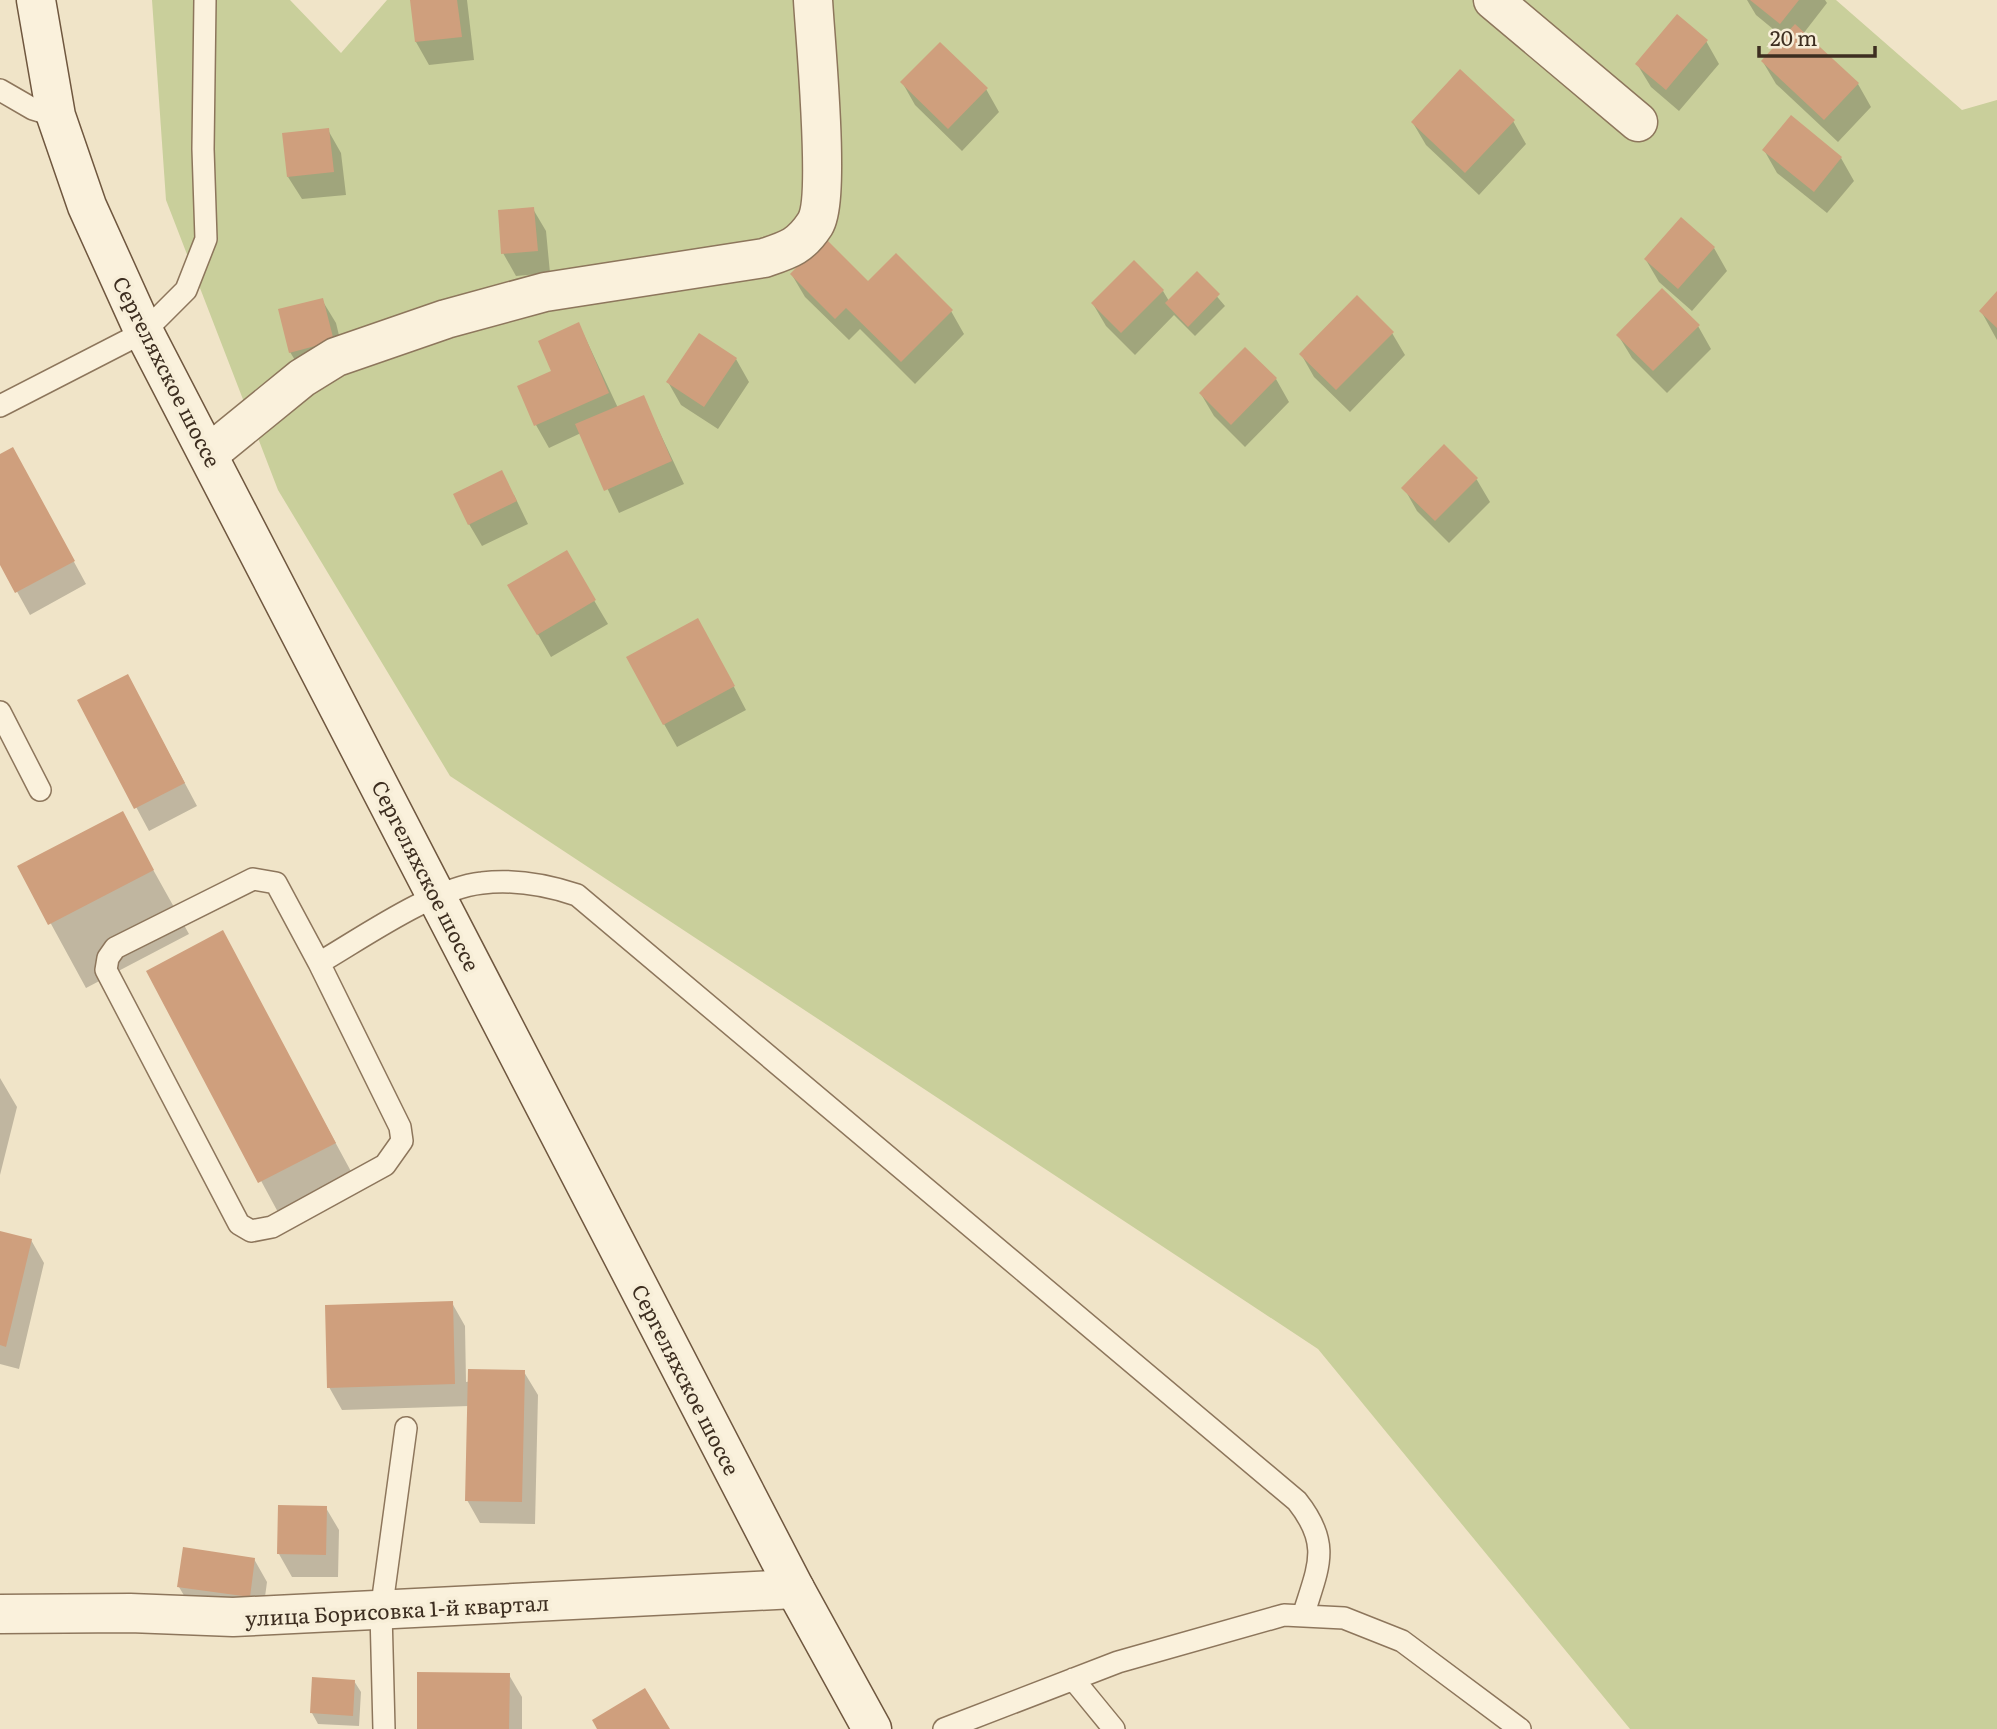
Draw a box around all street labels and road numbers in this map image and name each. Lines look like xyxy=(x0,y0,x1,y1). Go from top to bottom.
street label: Сергеляхское шоссе xyxy=(106,270,230,472)
street label: Сергеляхское шоссе xyxy=(365,774,489,976)
street label: Сергеляхское шоссе xyxy=(625,1278,749,1480)
street label: улица Борисовка 1-й квартал xyxy=(244,1586,550,1632)

